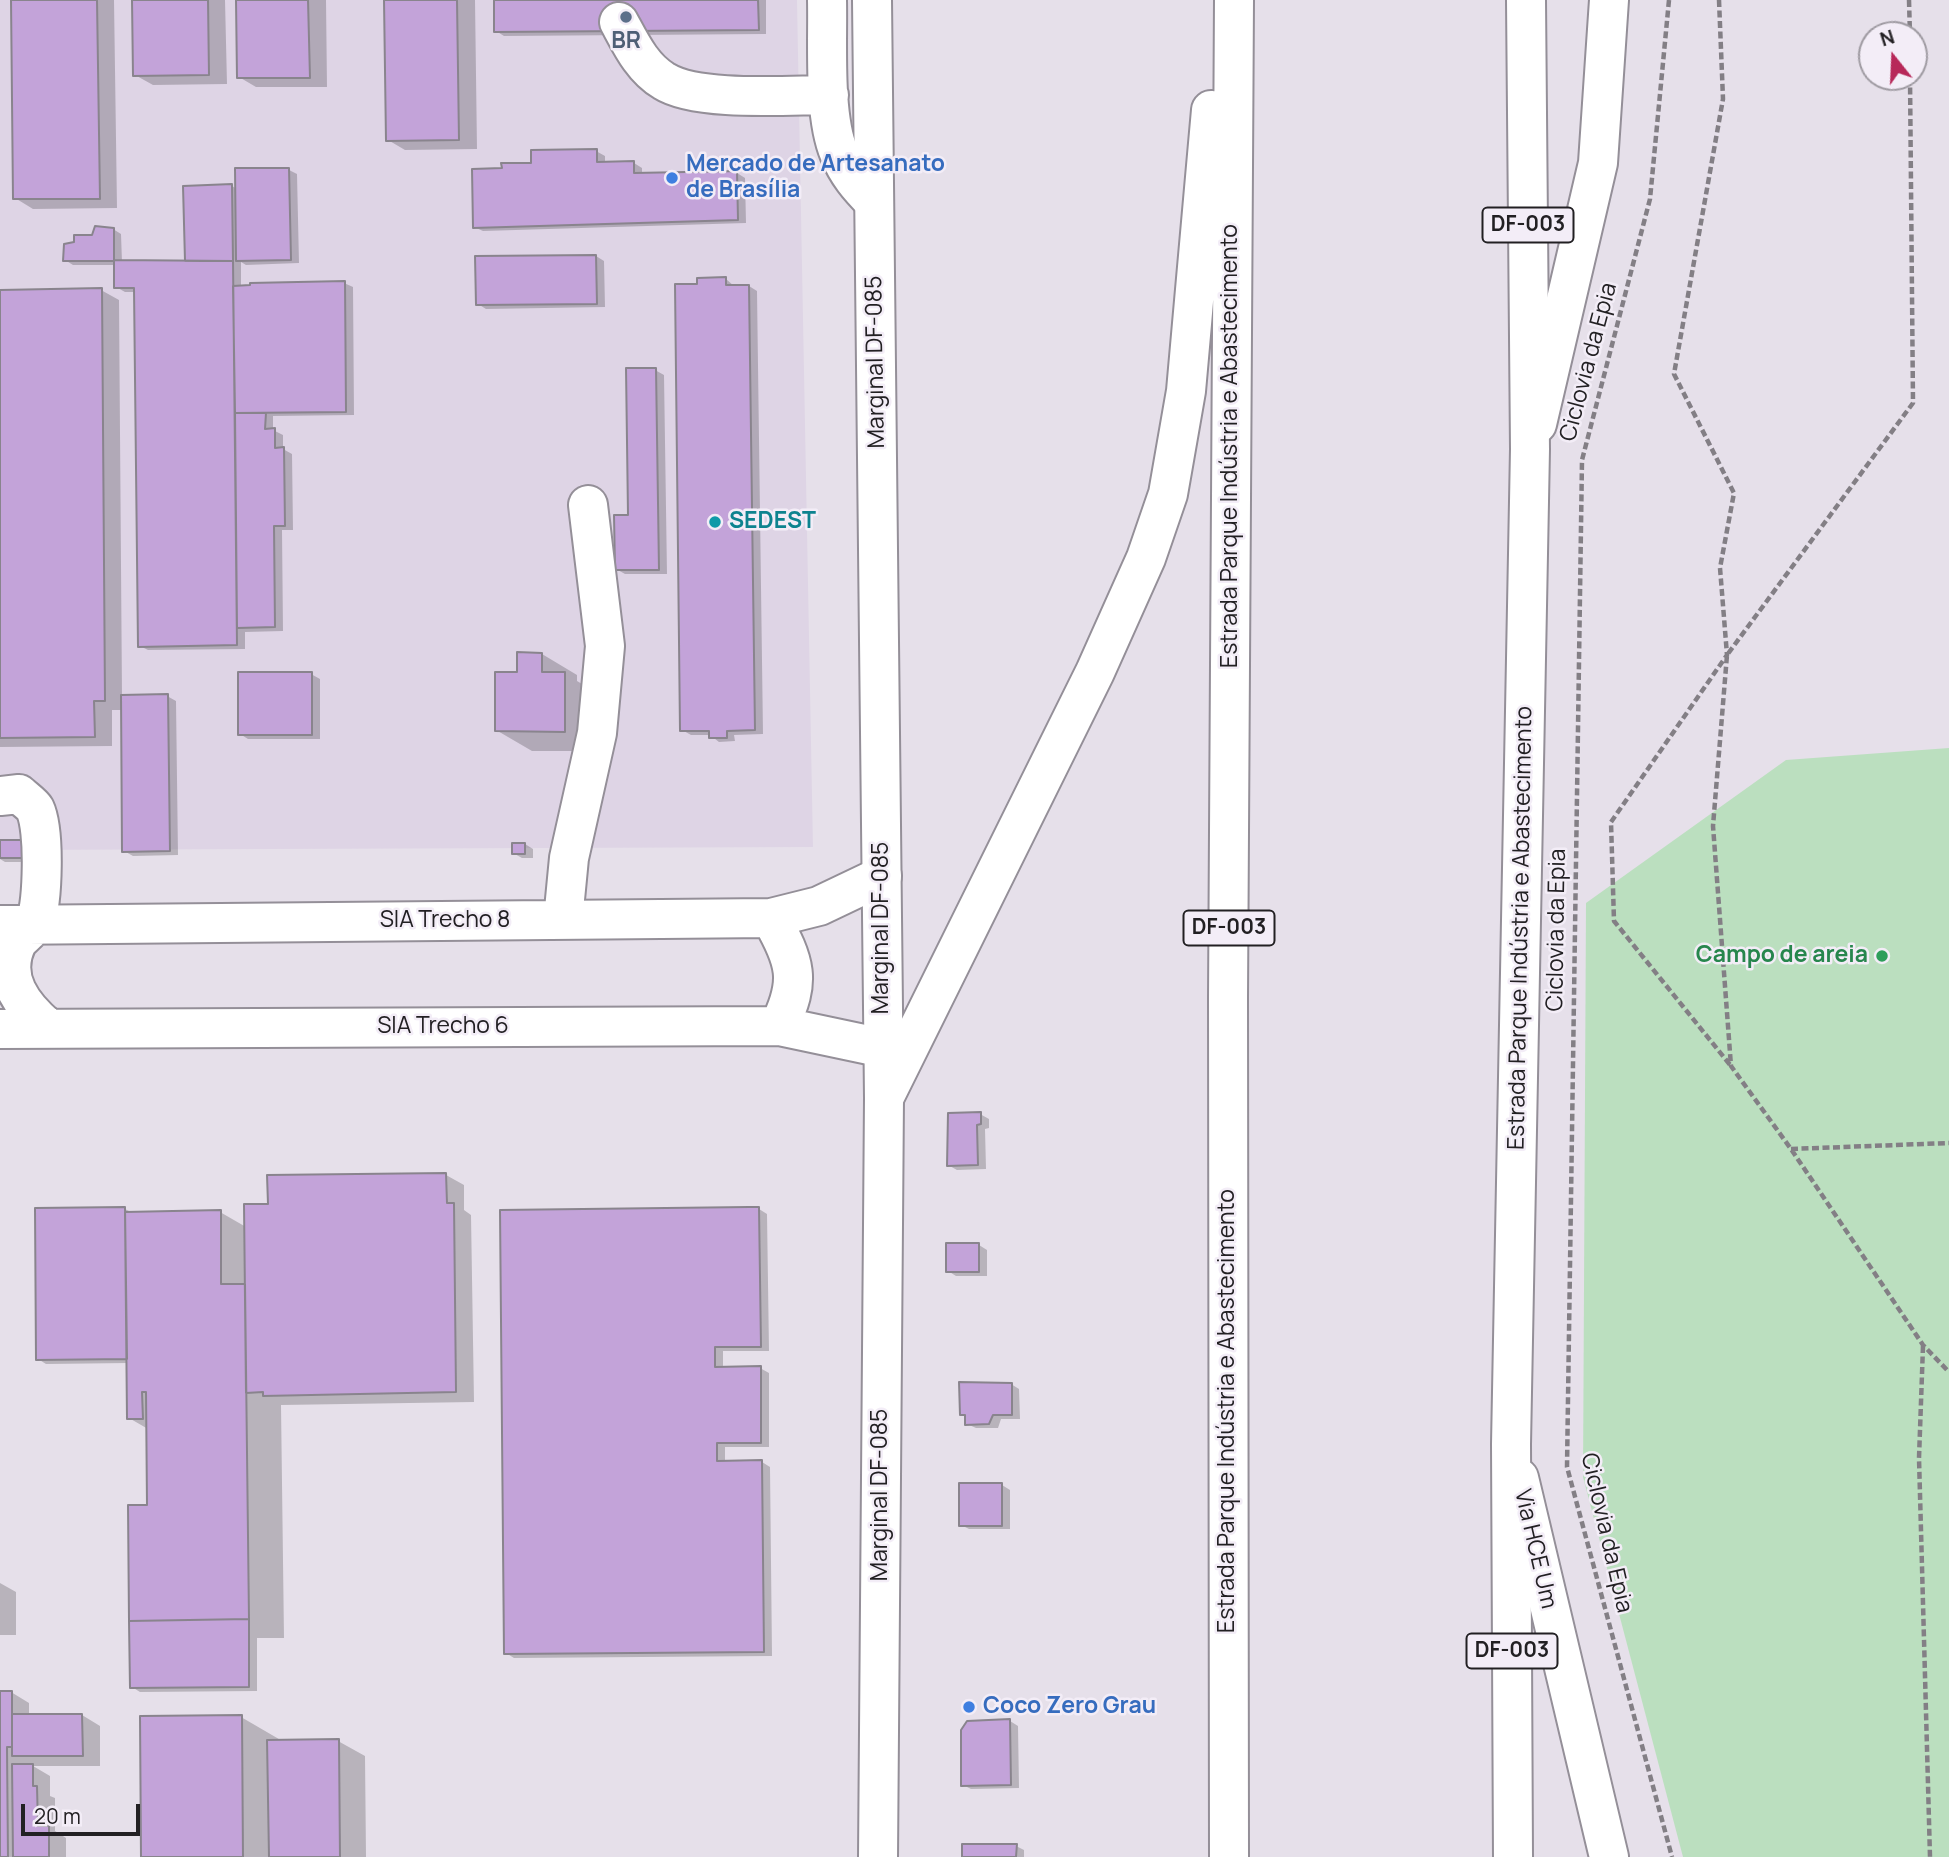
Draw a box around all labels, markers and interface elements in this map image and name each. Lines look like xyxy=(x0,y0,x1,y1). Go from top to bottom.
marker: BR xyxy=(618,9,634,25)
north arrow xyxy=(1858,21,1928,91)
text: N xyxy=(1877,23,1898,52)
place label: BR xyxy=(611,28,641,56)
place label: Mercado de Artesanato de Brasília xyxy=(686,151,945,205)
marker: Mercado de Artesanato de Brasília xyxy=(664,170,680,186)
road number: DF-003 xyxy=(1482,208,1574,243)
street label: Estrada Parque Indústria e Abastecimento xyxy=(1217,224,1245,668)
street label: Marginal DF-085 xyxy=(861,275,891,449)
street label: Ciclovia da Epia xyxy=(1555,280,1623,444)
place label: SEDEST xyxy=(729,508,816,536)
marker: SEDEST xyxy=(707,514,723,530)
street label: Estrada Parque Indústria e Abastecimento xyxy=(1503,706,1539,1150)
street label: Marginal DF-085 xyxy=(868,842,896,1014)
street label: Ciclovia da Epia xyxy=(1542,848,1572,1012)
street label: SIA Trecho 8 xyxy=(380,907,510,935)
road number: DF-003 xyxy=(1184,911,1274,946)
place label: Campo de areia xyxy=(1696,942,1868,970)
marker: Campo de areia xyxy=(1874,948,1890,964)
street label: SIA Trecho 6 xyxy=(377,1013,509,1041)
street label: Estrada Parque Indústria e Abastecimento xyxy=(1214,1189,1242,1633)
street label: Marginal DF-085 xyxy=(867,1409,895,1581)
street label: Ciclovia da Epia xyxy=(1574,1450,1638,1616)
street label: Via HCE Um xyxy=(1508,1487,1562,1611)
road number: DF-003 xyxy=(1466,1634,1558,1668)
place label: Coco Zero Grau xyxy=(983,1693,1156,1721)
marker: Coco Zero Grau xyxy=(961,1699,977,1715)
scale bar xyxy=(24,1790,144,1834)
text: 20 m xyxy=(34,1802,81,1830)

